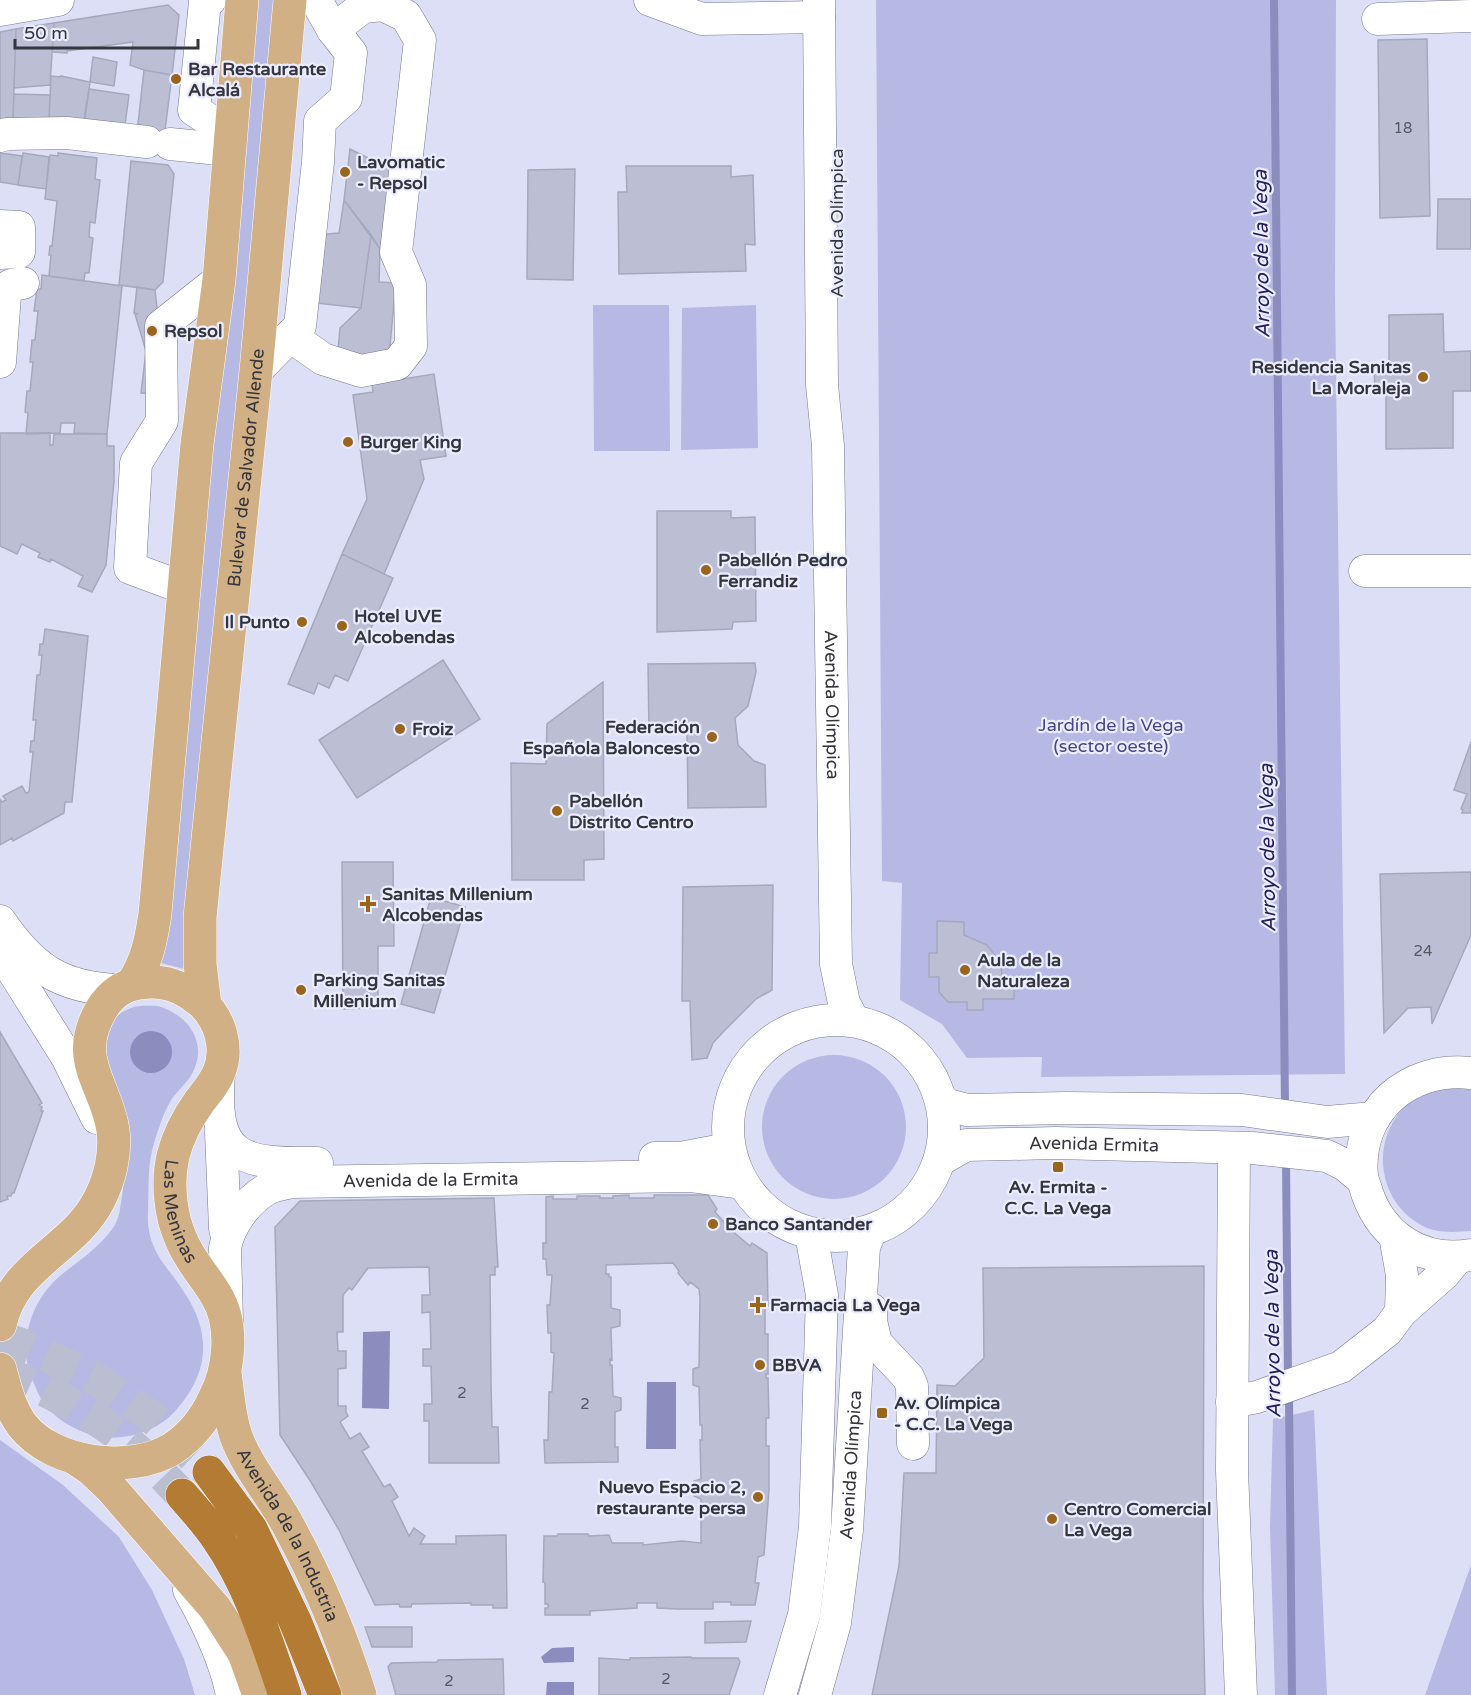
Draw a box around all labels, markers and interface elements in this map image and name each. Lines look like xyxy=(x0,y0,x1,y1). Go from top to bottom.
scale bar xyxy=(15,12,198,50)
text: 50 m xyxy=(24,22,68,44)
place label: Bar Restaurante Alcalá xyxy=(188,58,326,101)
marker: Bar Restaurante Alcalá xyxy=(169,72,183,86)
house number: 18 xyxy=(1394,119,1412,137)
street label: Avenida Olímpica xyxy=(826,148,848,298)
place label: Lavomatic - Repsol xyxy=(357,151,445,194)
marker: Lavomatic - Repsol xyxy=(338,165,352,179)
water label: Arroyo de la Vega xyxy=(1249,169,1275,338)
place label: Repsol xyxy=(164,320,222,342)
marker: Repsol xyxy=(145,324,159,338)
street label: Bulevar de Salvador Allende xyxy=(223,347,269,588)
place label: Residencia Sanitas La Moraleja xyxy=(1251,356,1411,399)
marker: Residencia Sanitas La Moraleja xyxy=(1416,370,1430,384)
place label: Burger King xyxy=(360,431,462,453)
marker: Burger King xyxy=(341,435,355,449)
place label: Pabellón Pedro Ferrandiz xyxy=(718,549,848,592)
marker: Pabellón Pedro Ferrandiz xyxy=(699,563,713,577)
place label: Hotel UVE Alcobendas xyxy=(354,605,455,648)
place label: Il Punto xyxy=(225,611,290,633)
marker: Il Punto xyxy=(295,615,309,629)
marker: Hotel UVE Alcobendas xyxy=(335,619,349,633)
street label: Avenida Olímpica xyxy=(820,630,844,780)
park label: Jardín de la Vega (sector oeste) xyxy=(1038,714,1184,757)
place label: Federación Española Baloncesto xyxy=(522,716,700,759)
place label: Froiz xyxy=(412,718,454,740)
marker: Froiz xyxy=(393,722,407,736)
marker: Federación Española Baloncesto xyxy=(705,730,719,744)
water label: Arroyo de la Vega xyxy=(1255,763,1281,932)
place label: Pabellón Distrito Centro xyxy=(569,790,694,833)
marker: Pabellón Distrito Centro xyxy=(550,804,564,818)
place label: Sanitas Millenium Alcobendas xyxy=(382,883,533,926)
marker: Sanitas Millenium Alcobendas xyxy=(359,895,377,913)
house number: 24 xyxy=(1414,942,1432,960)
place label: Aula de la Naturaleza xyxy=(977,949,1070,992)
marker: Aula de la Naturaleza xyxy=(958,963,972,977)
place label: Parking Sanitas Millenium xyxy=(313,969,446,1012)
marker: Parking Sanitas Millenium xyxy=(294,983,308,997)
street label: Avenida Ermita xyxy=(1029,1132,1159,1157)
street label: Las Meninas xyxy=(159,1158,202,1267)
marker: Av. Ermita - C.C. La Vega xyxy=(1051,1160,1065,1174)
street label: Avenida de la Ermita xyxy=(342,1168,519,1192)
place label: Av. Ermita - C.C. La Vega xyxy=(1005,1176,1111,1219)
place label: Banco Santander xyxy=(725,1213,873,1235)
marker: Banco Santander xyxy=(706,1217,720,1231)
water label: Arroyo de la Vega xyxy=(1260,1249,1286,1418)
place label: Farmacia La Vega xyxy=(770,1294,920,1316)
marker: Farmacia La Vega xyxy=(751,1298,765,1312)
place label: BBVA xyxy=(772,1354,822,1376)
marker: BBVA xyxy=(753,1358,767,1372)
house number: 2 xyxy=(457,1384,467,1402)
street label: Avenida Olímpica xyxy=(835,1389,866,1541)
place label: Av. Olímpica - C.C. La Vega xyxy=(894,1392,1013,1435)
house number: 2 xyxy=(580,1395,590,1413)
marker: Av. Olímpica - C.C. La Vega xyxy=(875,1406,889,1420)
street label: Avenida de la Industria xyxy=(232,1444,344,1625)
place label: Nuevo Espacio 2, restaurante persa xyxy=(596,1476,746,1519)
marker: Nuevo Espacio 2, restaurante persa xyxy=(751,1490,765,1504)
place label: Centro Comercial La Vega xyxy=(1064,1498,1211,1541)
marker: Centro Comercial La Vega xyxy=(1045,1512,1059,1526)
house number: 2 xyxy=(661,1670,671,1688)
house number: 2 xyxy=(444,1672,454,1690)

